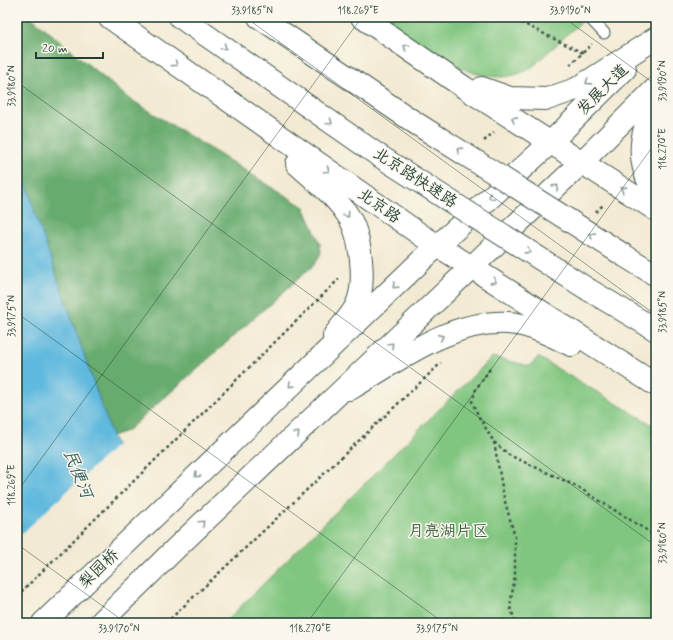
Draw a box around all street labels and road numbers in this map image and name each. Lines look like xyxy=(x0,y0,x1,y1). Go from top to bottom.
street label: 发展大道 xyxy=(573,60,633,120)
street label: 北京路快速路 xyxy=(370,144,460,212)
street label: 北京路 xyxy=(354,184,404,228)
street label: 梨园桥 xyxy=(74,545,124,593)

